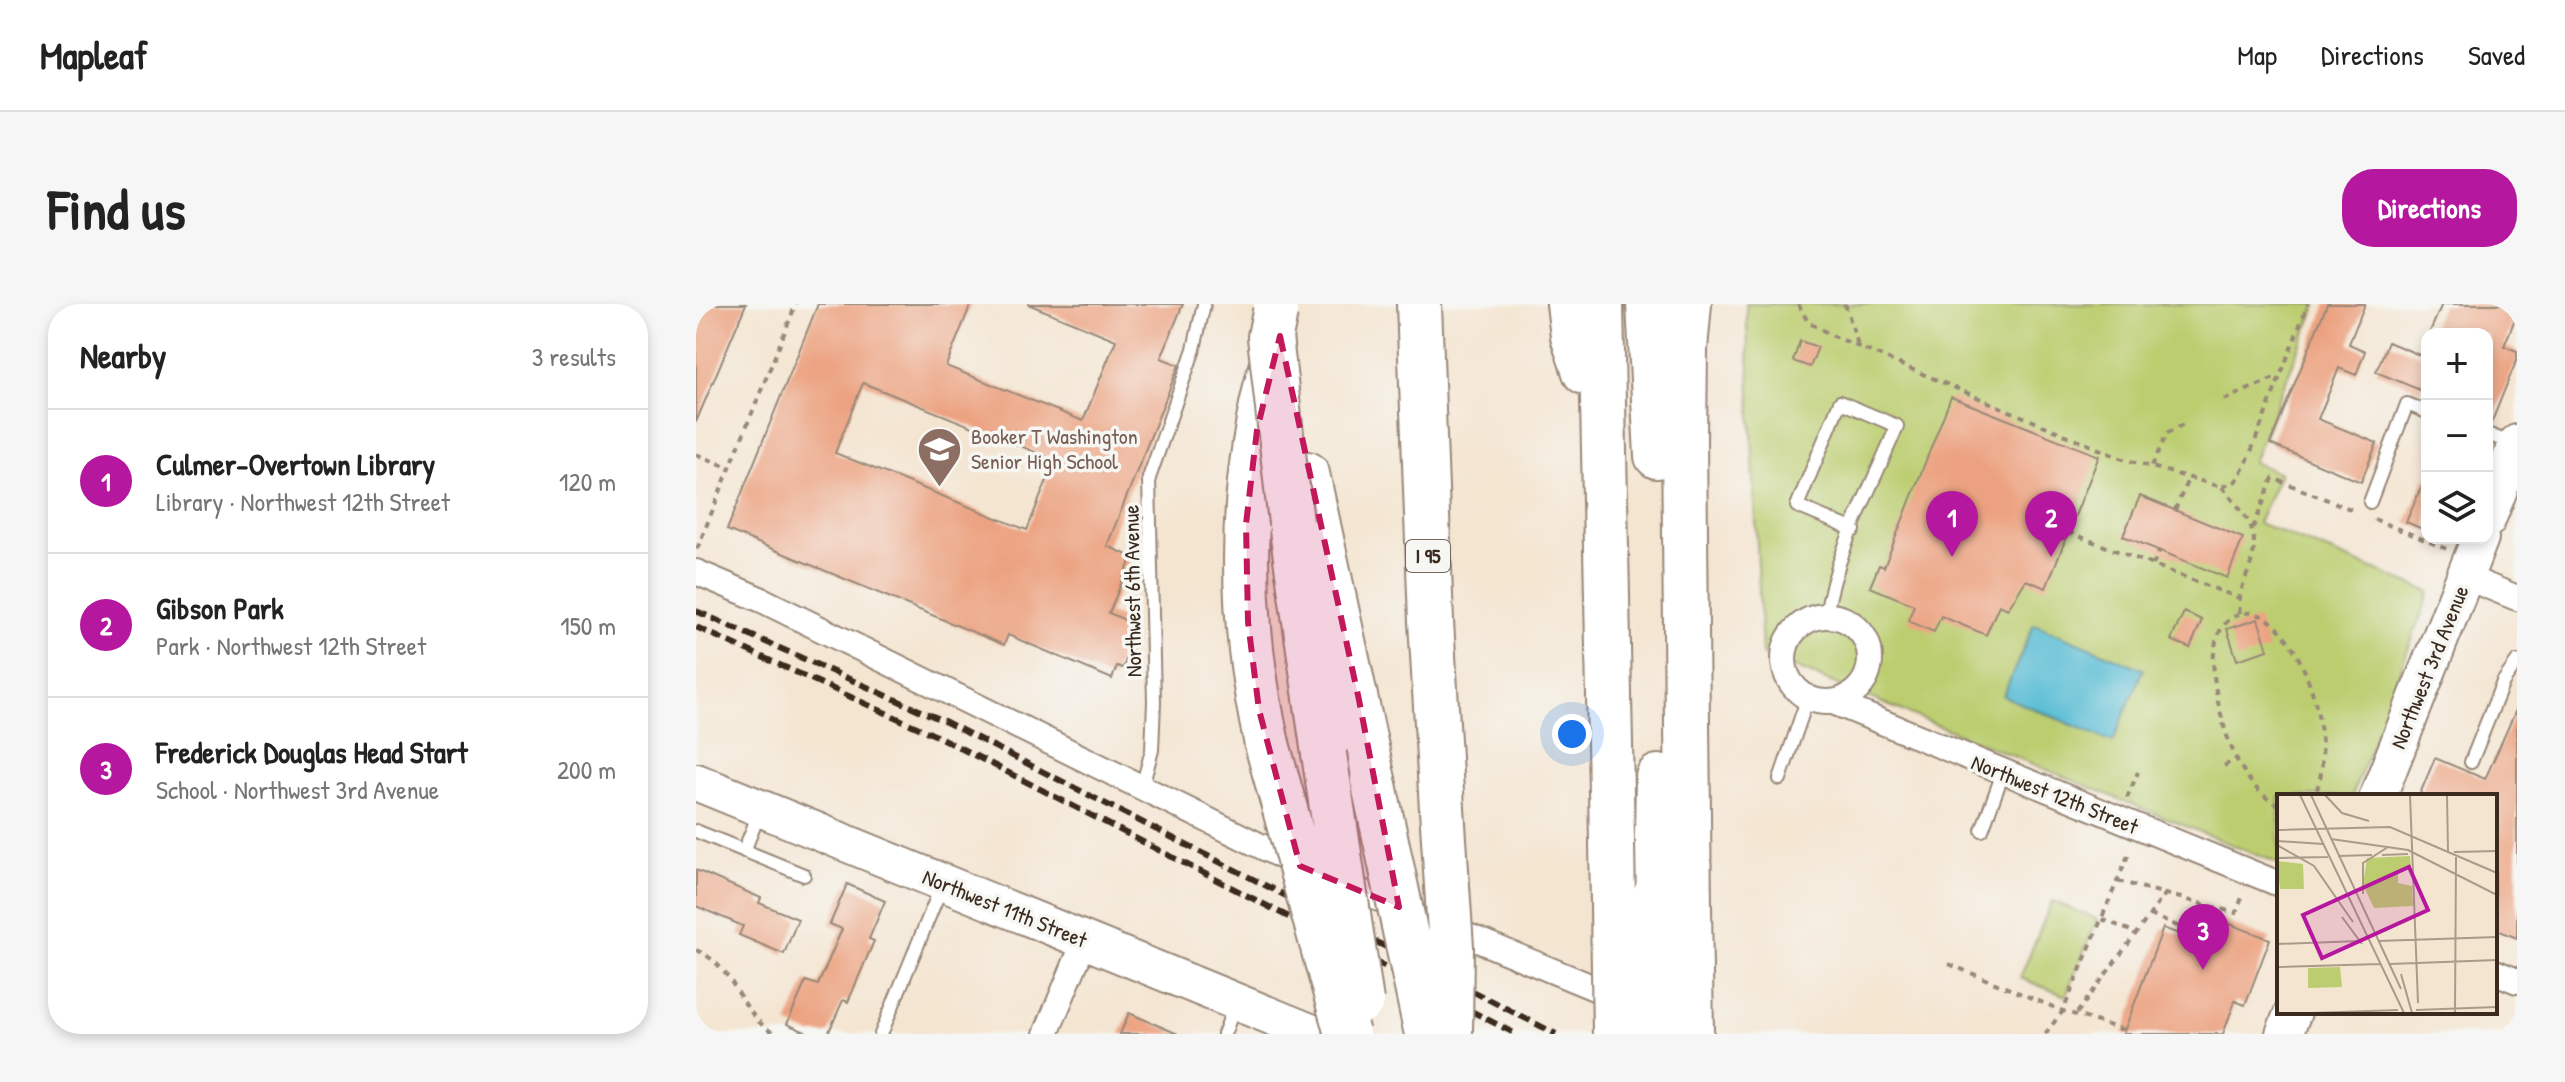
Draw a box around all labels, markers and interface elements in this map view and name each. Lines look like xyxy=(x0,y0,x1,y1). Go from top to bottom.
text: Mapleaf xyxy=(40,29,148,81)
text: Map xyxy=(2237,36,2277,74)
text: Directions xyxy=(2321,36,2424,74)
text: Saved xyxy=(2468,36,2525,74)
button: Directions xyxy=(2342,169,2517,247)
text: Find us xyxy=(48,171,186,246)
map controls xyxy=(2421,328,2493,544)
button: + xyxy=(2421,328,2493,400)
text: Nearby xyxy=(80,333,166,379)
text: 3 results xyxy=(532,339,616,374)
button: − xyxy=(2421,400,2493,472)
place label: Booker T Washington Senior High School xyxy=(971,421,1138,476)
school or university icon: Booker T Washington Senior High School xyxy=(916,425,964,488)
text: Culmer-Overtown Library xyxy=(156,444,435,484)
text: 1 xyxy=(101,464,111,499)
text: 120 m xyxy=(559,464,616,499)
button: layers xyxy=(2421,472,2493,544)
text: Library · Northwest 12th Street xyxy=(156,484,450,519)
pin: 1 xyxy=(1926,491,1978,557)
pin: 2 xyxy=(2025,491,2077,557)
street label: Northwest 6th Avenue xyxy=(1115,504,1149,677)
road number: I 95 xyxy=(1406,540,1450,572)
street label: Northwest 3rd Avenue xyxy=(2383,581,2476,753)
text: Gibson Park xyxy=(156,588,284,628)
text: 2 xyxy=(100,608,112,643)
text: 150 m xyxy=(560,608,616,643)
text: Park · Northwest 12th Street xyxy=(156,628,426,663)
your location xyxy=(1552,714,1592,754)
text: Frederick Douglas Head Start xyxy=(156,732,468,772)
street label: Northwest 12th Street xyxy=(1967,747,2143,841)
text: 3 xyxy=(100,752,112,787)
text: 200 m xyxy=(557,752,616,787)
text: School · Northwest 3rd Avenue xyxy=(156,772,439,807)
inset map xyxy=(2277,794,2497,1014)
street label: Northwest 11th Street xyxy=(918,861,1092,955)
pin: 3 xyxy=(2177,904,2229,970)

